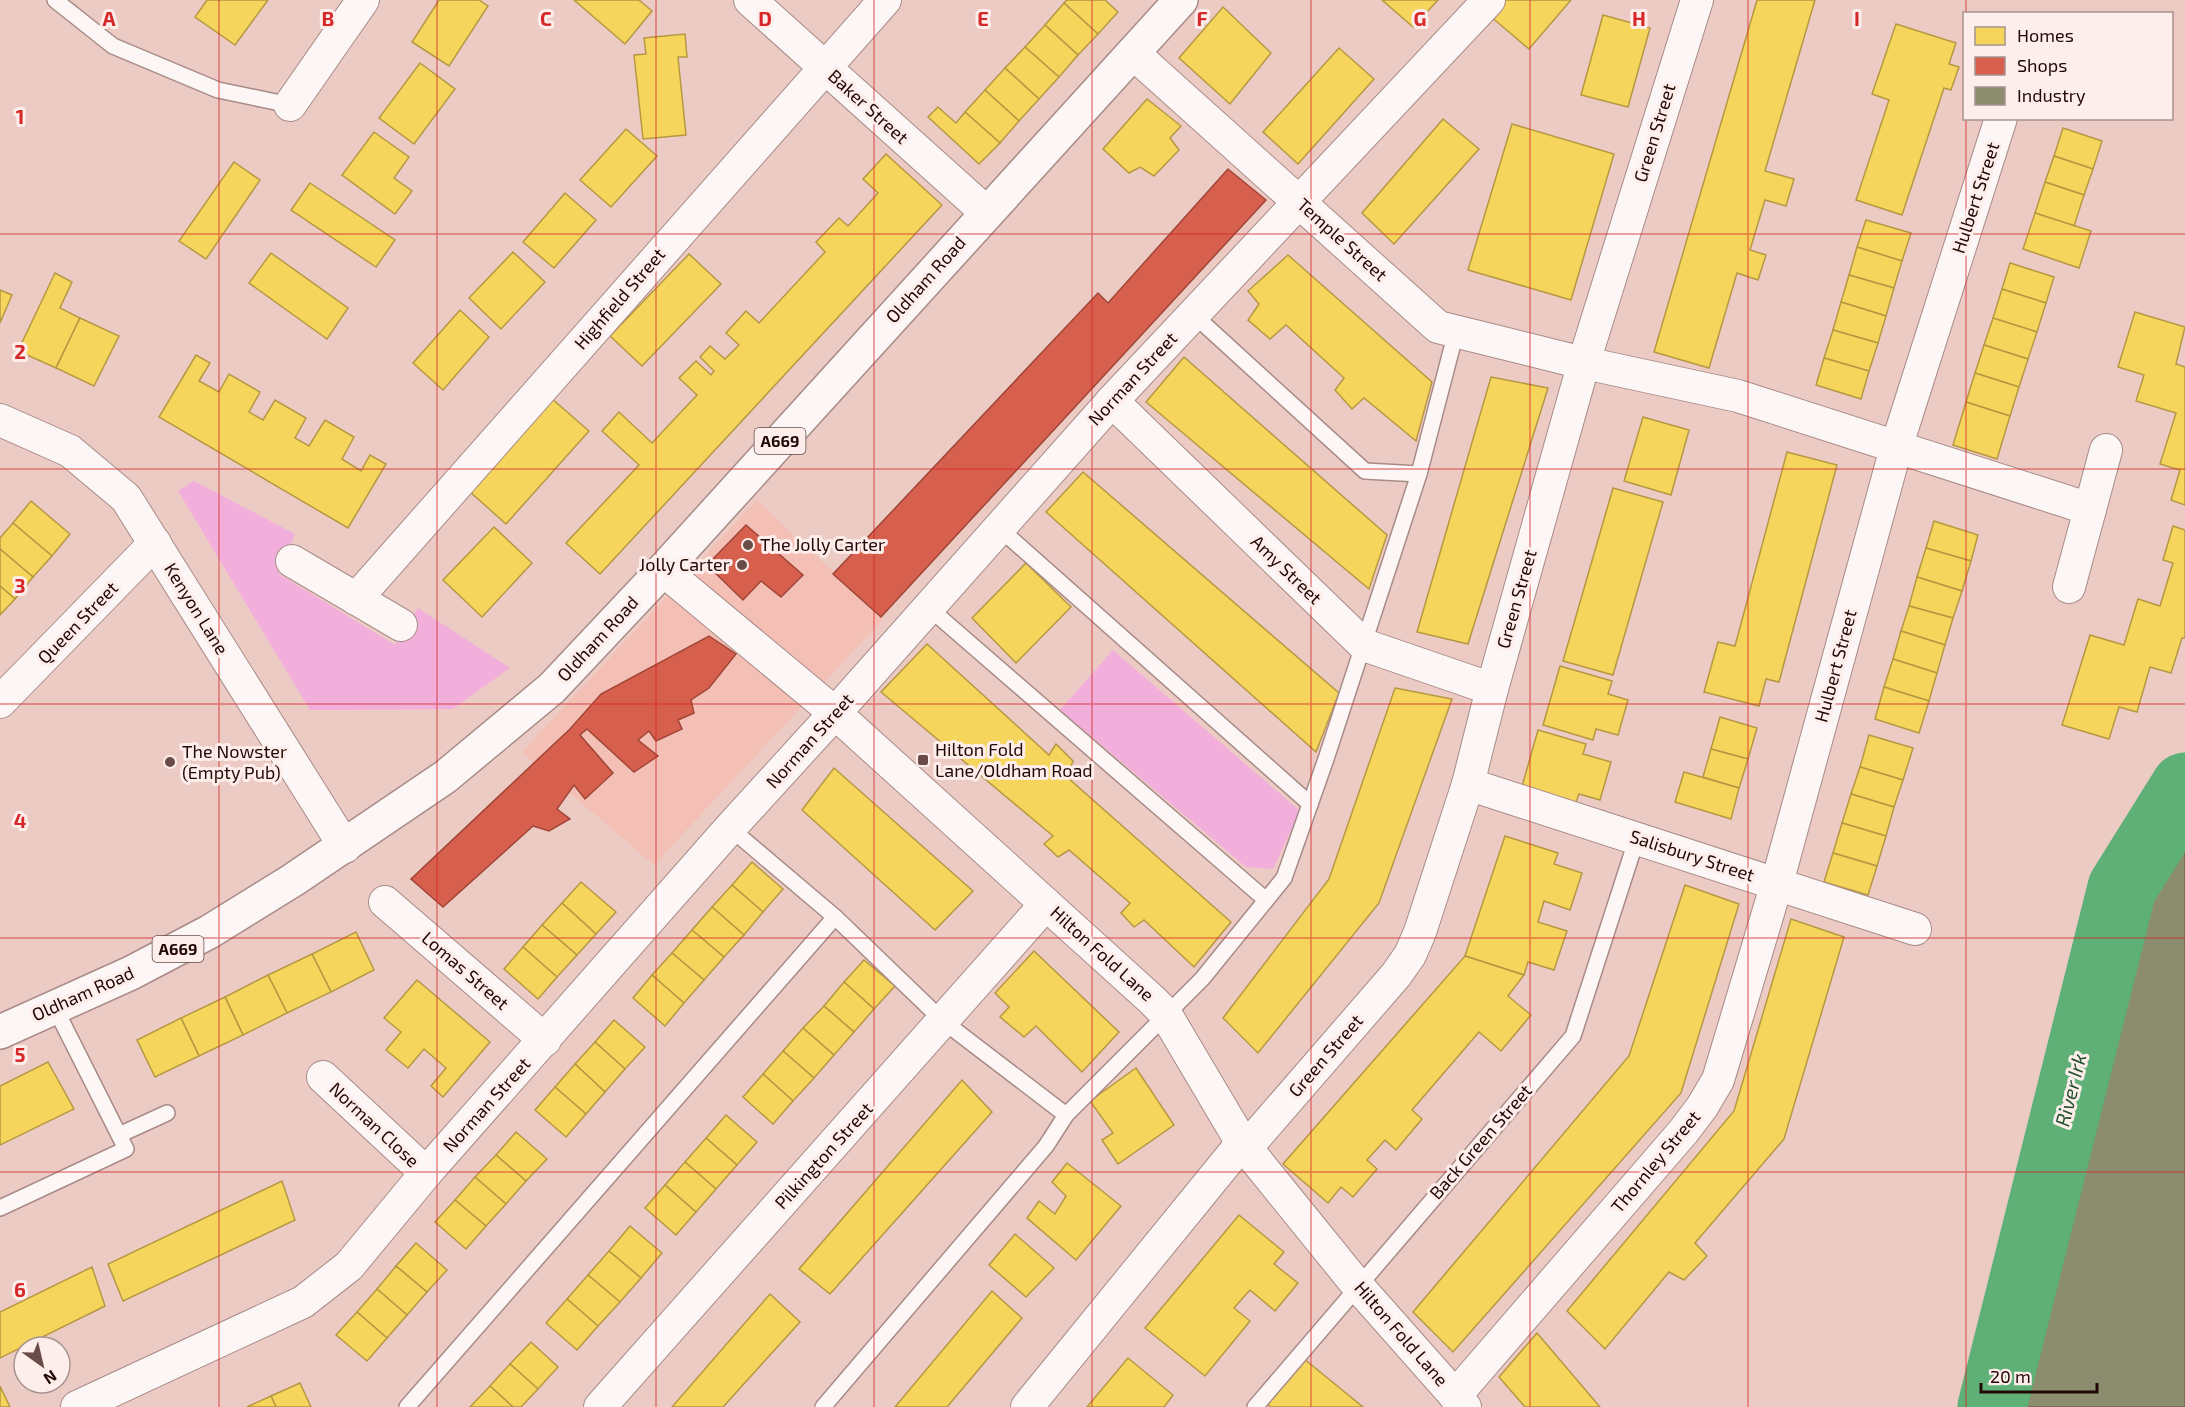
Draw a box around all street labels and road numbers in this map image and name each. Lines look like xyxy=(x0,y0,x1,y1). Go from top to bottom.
street label: Baker Street xyxy=(824,64,913,148)
street label: Green Street xyxy=(1629,81,1680,185)
street label: Hulbert Street xyxy=(1947,139,2003,256)
street label: Temple Street xyxy=(1293,193,1392,285)
street label: Oldham Road xyxy=(881,231,970,327)
street label: Highfield Street xyxy=(569,243,669,354)
street label: Norman Street xyxy=(1083,327,1181,430)
road number: A669 xyxy=(754,428,806,454)
street label: Amy Street xyxy=(1247,530,1327,609)
street label: Green Street xyxy=(1491,546,1541,651)
street label: Kenyon Lane xyxy=(160,559,234,658)
street label: Queen Street xyxy=(33,576,122,668)
street label: Oldham Road xyxy=(552,591,643,686)
street label: Hulbert Street xyxy=(1809,607,1861,724)
street label: Norman Street xyxy=(761,688,858,792)
street label: Salisbury Street xyxy=(1627,825,1758,886)
street label: Hilton Fold Lane xyxy=(1046,901,1159,1006)
street label: Lomas Street xyxy=(418,926,514,1014)
road number: A669 xyxy=(152,936,204,962)
street label: Oldham Road xyxy=(28,961,137,1025)
street label: Green Street xyxy=(1283,1009,1367,1101)
street label: Norman Street xyxy=(438,1052,535,1156)
street label: Norman Close xyxy=(325,1077,424,1171)
street label: Back Green Street xyxy=(1424,1079,1536,1203)
street label: Pilkington Street xyxy=(770,1097,877,1213)
street label: Thornley Street xyxy=(1606,1106,1705,1217)
street label: Hilton Fold Lane xyxy=(1350,1276,1453,1390)

